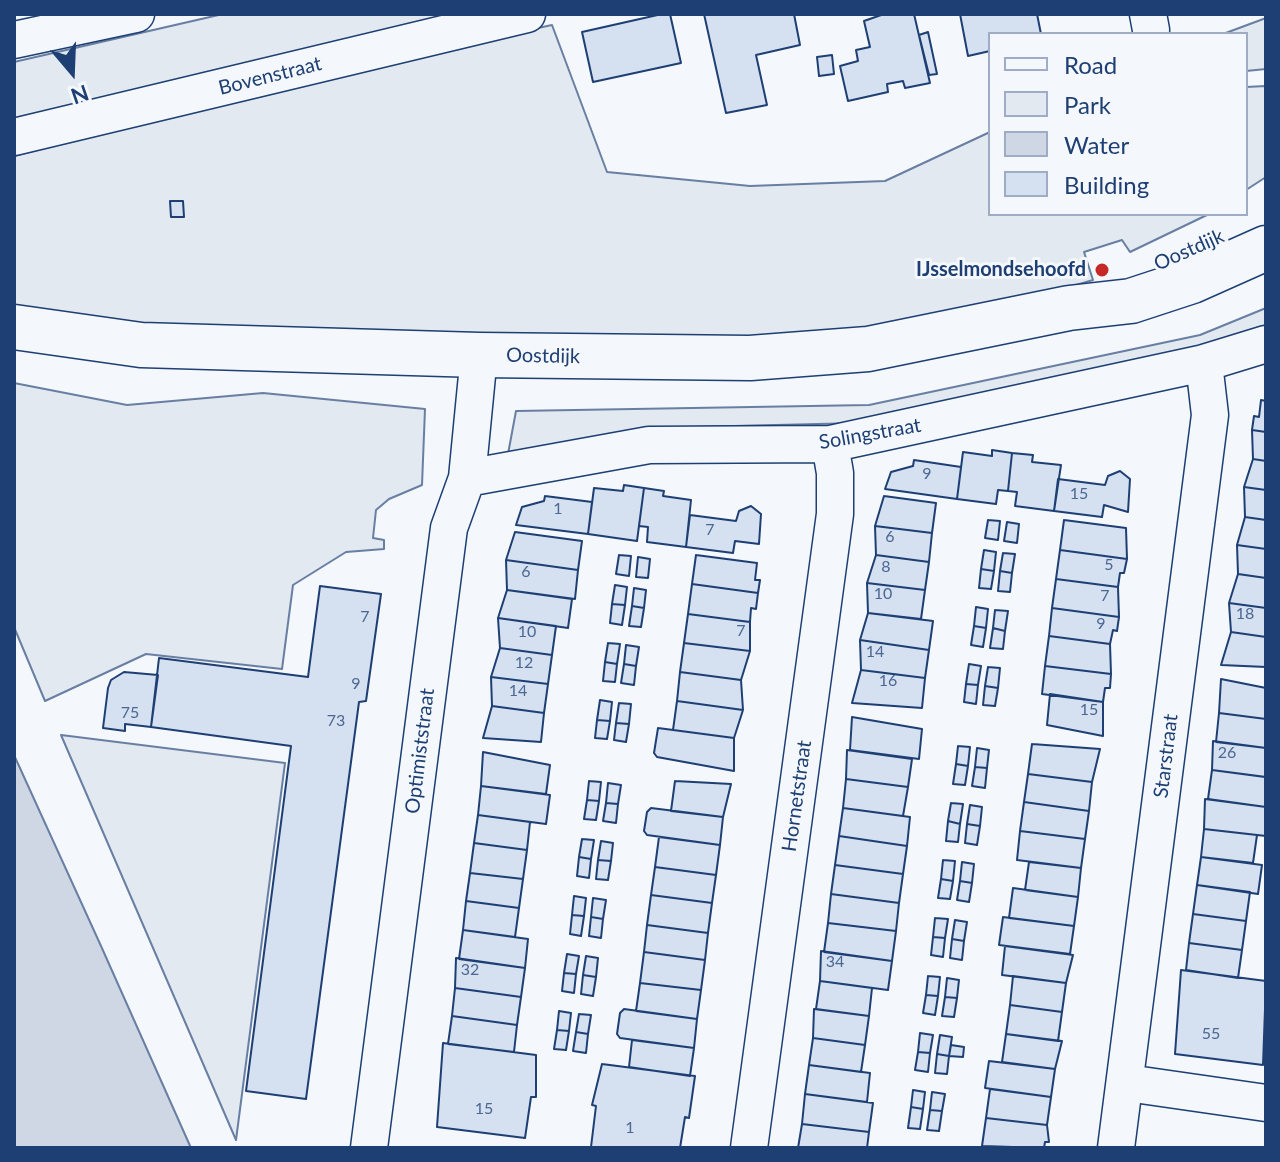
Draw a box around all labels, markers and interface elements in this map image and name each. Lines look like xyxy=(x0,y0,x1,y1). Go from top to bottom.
north arrow xyxy=(32,32,112,112)
legend xyxy=(988,32,1248,216)
text: Road xyxy=(1064,50,1117,79)
street label: Bovenstraat xyxy=(216,52,324,100)
text: N xyxy=(68,80,92,111)
text: Park xyxy=(1064,90,1111,119)
text: Water xyxy=(1064,130,1129,159)
text: Building xyxy=(1064,170,1149,199)
street label: Oostdijk xyxy=(1150,224,1228,276)
place label: IJsselmondsehoofd xyxy=(916,258,1086,282)
marker: IJsselmondsehoofd xyxy=(1093,261,1111,279)
street label: Oostdijk xyxy=(506,343,580,369)
street label: Solingstraat xyxy=(817,413,923,455)
house number: 9 xyxy=(922,464,932,484)
house number: 15 xyxy=(1070,484,1088,504)
house number: 1 xyxy=(553,499,563,519)
house number: 7 xyxy=(705,520,715,540)
house number: 6 xyxy=(885,527,895,547)
house number: 5 xyxy=(1104,555,1114,575)
house number: 8 xyxy=(881,557,891,577)
house number: 6 xyxy=(521,562,531,582)
house number: 10 xyxy=(874,584,892,604)
house number: 7 xyxy=(1100,586,1110,606)
house number: 18 xyxy=(1236,604,1254,624)
house number: 7 xyxy=(360,607,370,627)
house number: 9 xyxy=(1096,614,1106,634)
house number: 7 xyxy=(736,621,746,641)
house number: 10 xyxy=(518,622,536,642)
house number: 14 xyxy=(866,642,884,662)
house number: 12 xyxy=(515,653,533,673)
house number: 16 xyxy=(879,671,897,691)
house number: 9 xyxy=(351,674,361,694)
house number: 14 xyxy=(509,681,527,701)
street label: Optimiststraat xyxy=(400,687,440,815)
house number: 15 xyxy=(1080,700,1098,720)
house number: 75 xyxy=(121,703,139,723)
house number: 73 xyxy=(327,711,345,731)
street label: Starstraat xyxy=(1149,713,1183,799)
street label: Hornetstraat xyxy=(777,739,817,853)
house number: 26 xyxy=(1218,743,1236,763)
house number: 34 xyxy=(826,952,844,972)
house number: 32 xyxy=(461,960,479,980)
house number: 55 xyxy=(1202,1024,1220,1044)
house number: 15 xyxy=(475,1099,493,1119)
house number: 1 xyxy=(625,1118,635,1138)

